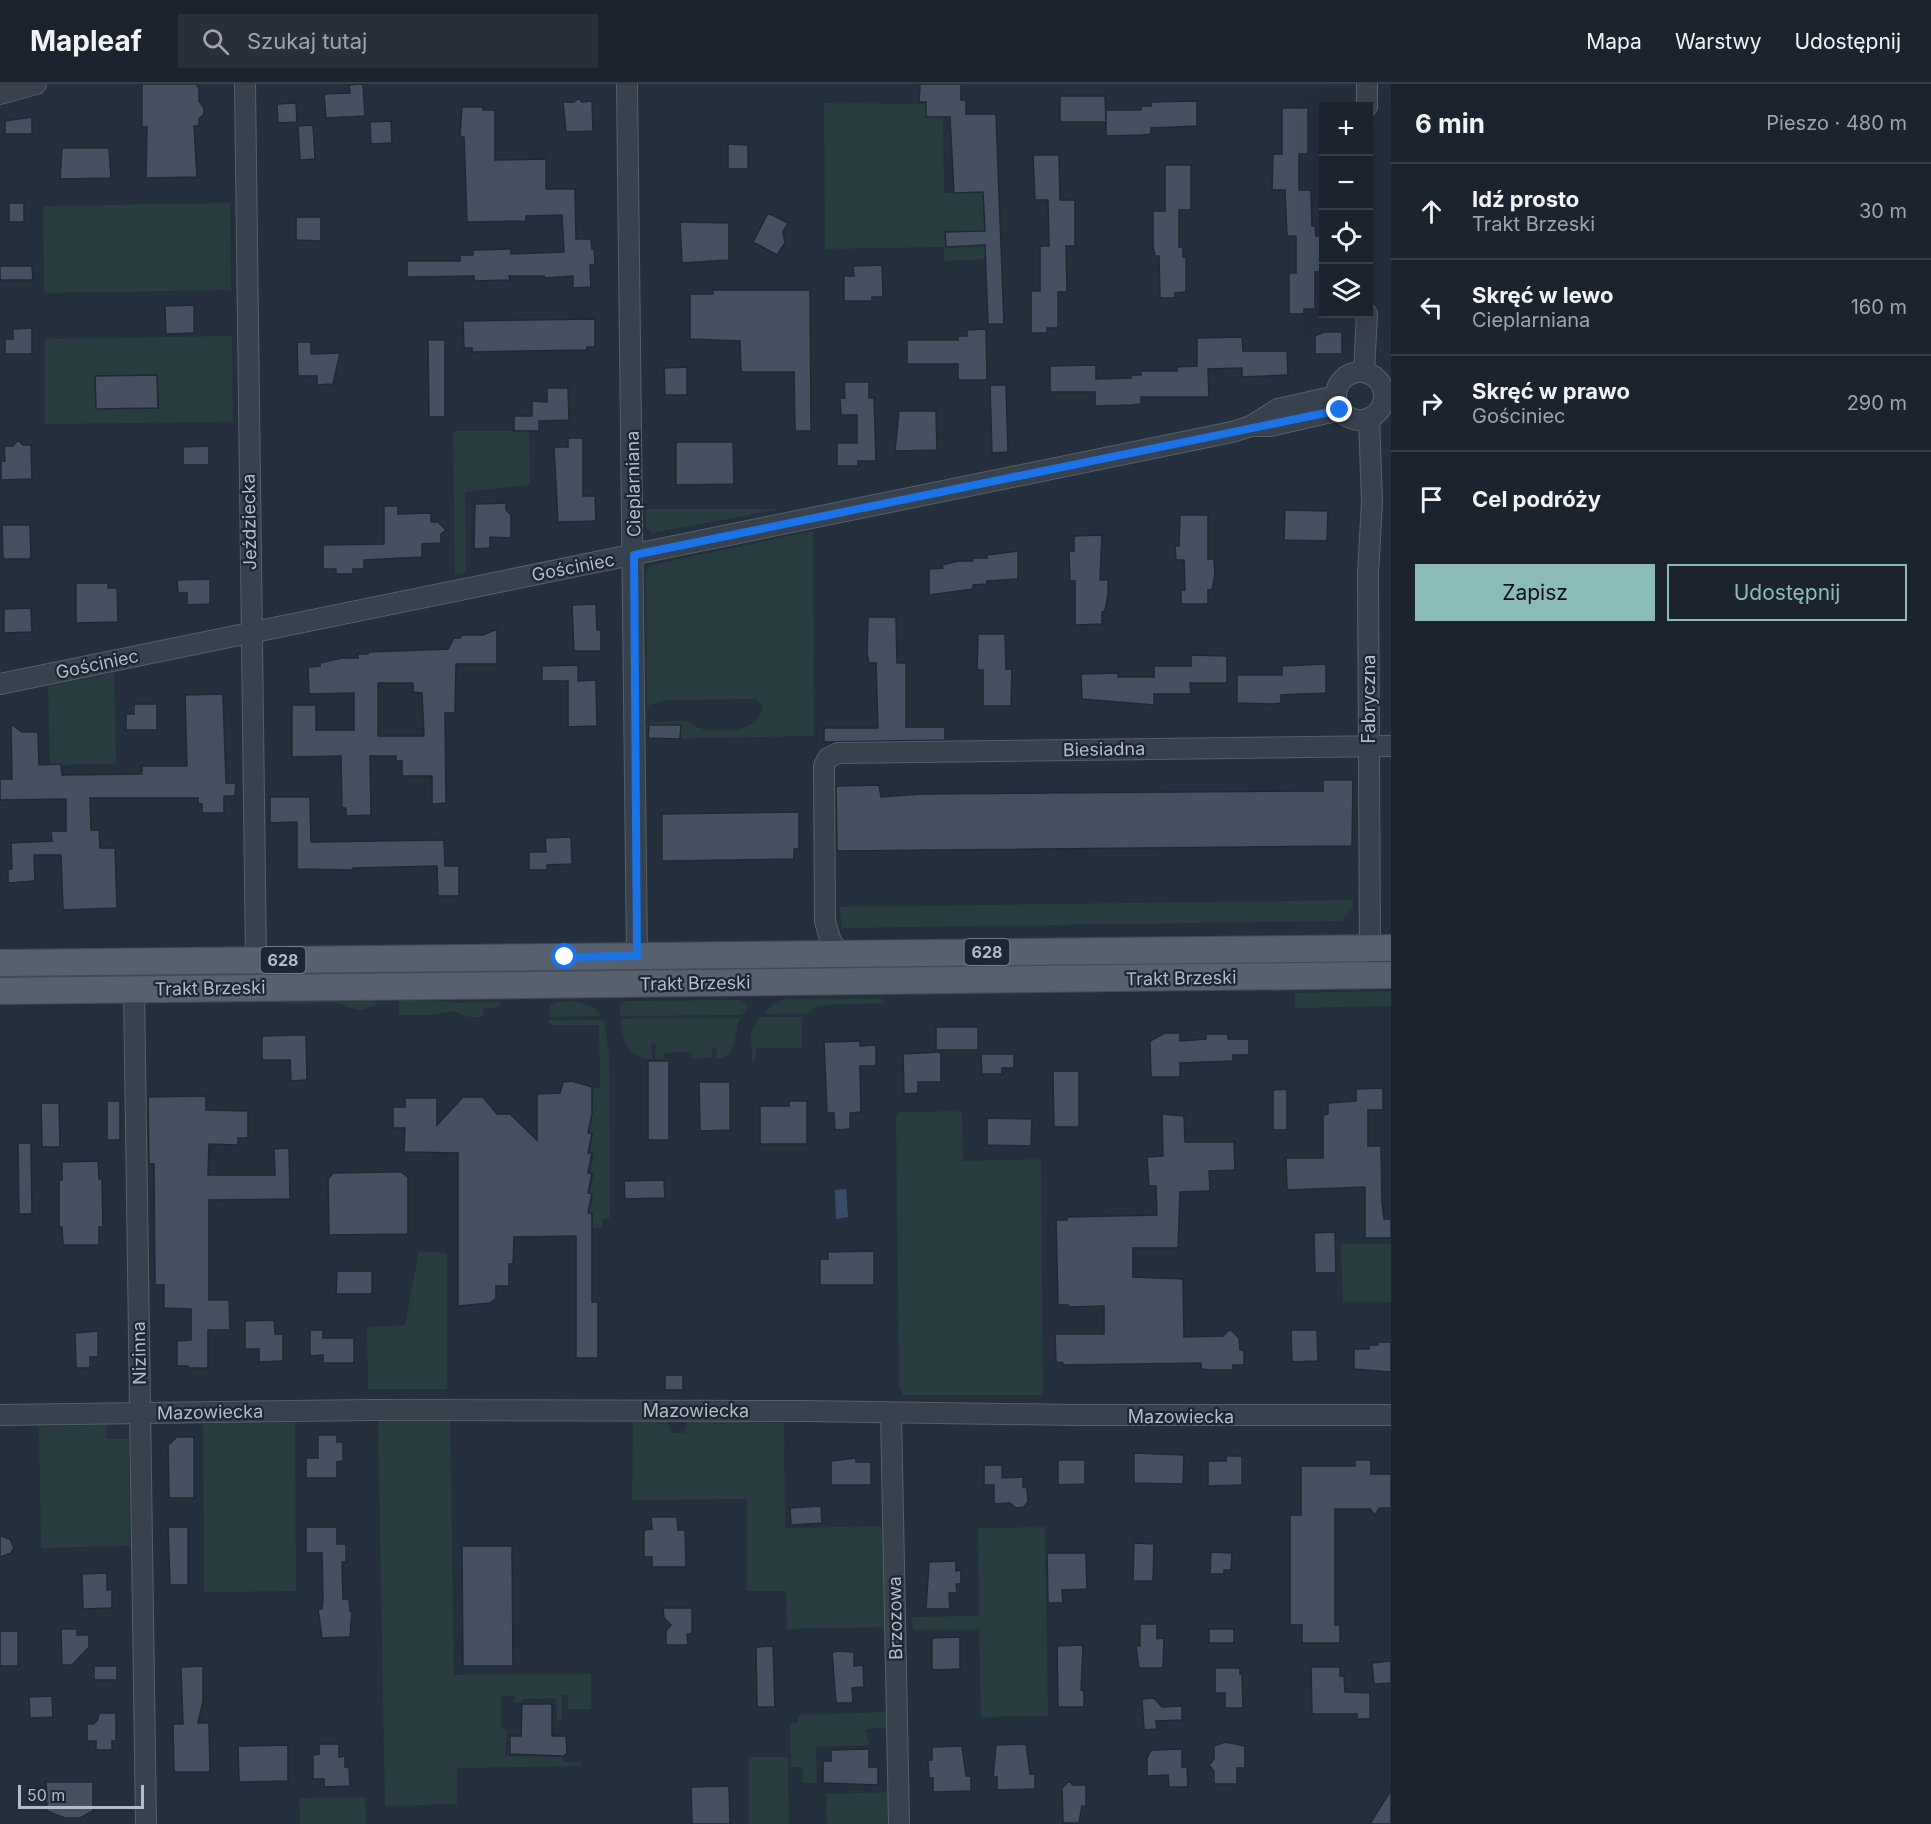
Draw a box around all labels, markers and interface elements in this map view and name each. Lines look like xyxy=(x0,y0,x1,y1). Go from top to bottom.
search box xyxy=(178,14,598,68)
text: Mapleaf xyxy=(30,24,142,58)
icon: search xyxy=(199,25,232,58)
text: Szukaj tutaj xyxy=(247,28,367,54)
text: Mapa xyxy=(1586,29,1642,54)
text: Warstwy xyxy=(1675,29,1761,54)
text: Udostępnij xyxy=(1794,29,1901,54)
map controls xyxy=(1319,102,1373,318)
button: + xyxy=(1319,102,1373,156)
text: 6 min xyxy=(1415,108,1485,139)
text: Pieszo · 480 m xyxy=(1766,111,1907,135)
button: − xyxy=(1319,156,1373,210)
text: Idź prosto xyxy=(1472,186,1579,212)
icon: ahead xyxy=(1415,195,1448,228)
text: 30 m xyxy=(1859,199,1907,223)
button: locate xyxy=(1319,210,1373,264)
text: Trakt Brzeski xyxy=(1472,212,1595,236)
button: layers xyxy=(1319,264,1373,318)
text: Skręć w lewo xyxy=(1472,282,1613,308)
icon: left xyxy=(1415,291,1448,324)
text: 160 m xyxy=(1851,295,1907,319)
text: Cieplarniana xyxy=(1472,308,1590,332)
text: Skręć w prawo xyxy=(1472,378,1630,404)
icon: right xyxy=(1415,387,1448,420)
text: 290 m xyxy=(1847,391,1907,415)
route end xyxy=(1326,396,1352,422)
text: Gościniec xyxy=(1472,404,1566,428)
street label: Cieplarniana xyxy=(622,431,644,537)
street label: Jeździecka xyxy=(238,474,260,570)
icon: arrive xyxy=(1415,483,1448,516)
text: Cel podróży xyxy=(1472,486,1601,512)
street label: Gościniec xyxy=(530,549,616,585)
button: Zapisz xyxy=(1415,564,1655,621)
button: Udostępnij xyxy=(1667,564,1907,621)
street label: Gościniec xyxy=(54,645,140,683)
street label: Fabryczna xyxy=(1358,655,1379,743)
street label: Biesiadna xyxy=(1063,738,1145,760)
road number: 628 xyxy=(964,939,1010,965)
route start xyxy=(551,943,577,969)
road number: 628 xyxy=(260,947,306,973)
street label: Trakt Brzeski xyxy=(1125,967,1237,989)
street label: Trakt Brzeski xyxy=(639,972,751,994)
street label: Trakt Brzeski xyxy=(154,977,266,999)
street label: Nizinna xyxy=(128,1321,150,1385)
street label: Mazowiecka xyxy=(643,1400,749,1421)
street label: Mazowiecka xyxy=(157,1401,263,1423)
street label: Mazowiecka xyxy=(1128,1406,1234,1427)
street label: Brzozowa xyxy=(884,1576,906,1660)
scale bar xyxy=(18,1782,144,1810)
text: 50 m xyxy=(27,1785,65,1805)

